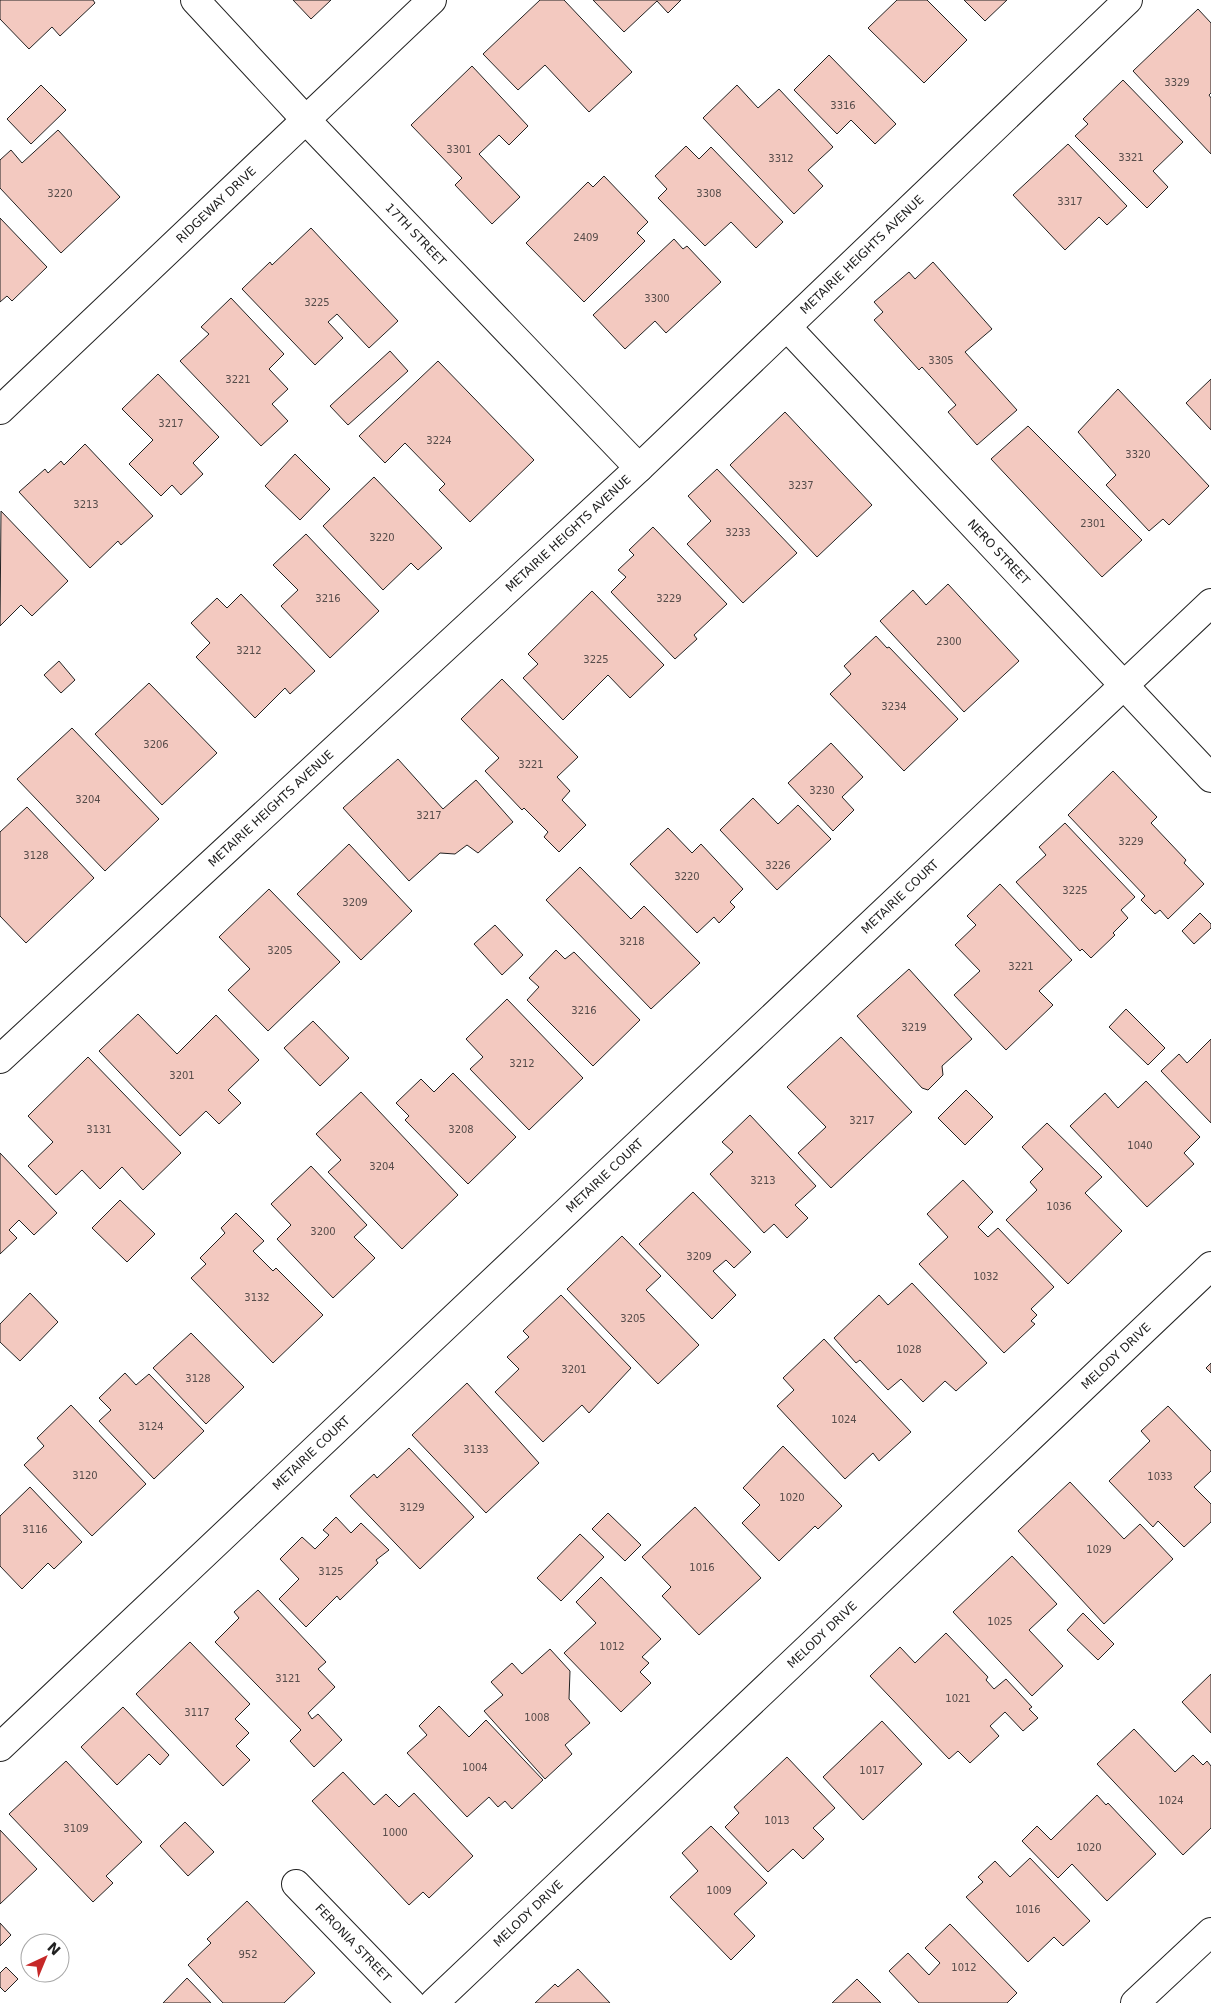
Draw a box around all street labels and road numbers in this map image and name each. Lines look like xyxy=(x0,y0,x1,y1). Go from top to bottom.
street label: RIDGEWAY DRIVE xyxy=(173,164,259,246)
street label: METAIRIE HEIGHTS AVENUE xyxy=(797,192,927,317)
street label: 17TH STREET xyxy=(382,200,449,269)
street label: METAIRIE HEIGHTS AVENUE xyxy=(503,472,634,595)
street label: NERO STREET xyxy=(965,517,1033,588)
street label: METAIRIE HEIGHTS AVENUE xyxy=(205,747,336,870)
street label: METAIRIE COURT xyxy=(858,857,942,937)
street label: METAIRIE COURT xyxy=(563,1135,647,1215)
street label: MELODY DRIVE xyxy=(1078,1320,1154,1392)
street label: METAIRIE COURT xyxy=(270,1413,353,1493)
street label: MELODY DRIVE xyxy=(785,1599,860,1671)
street label: MELODY DRIVE xyxy=(491,1877,566,1950)
street label: FERONIA STREET xyxy=(312,1901,394,1985)

